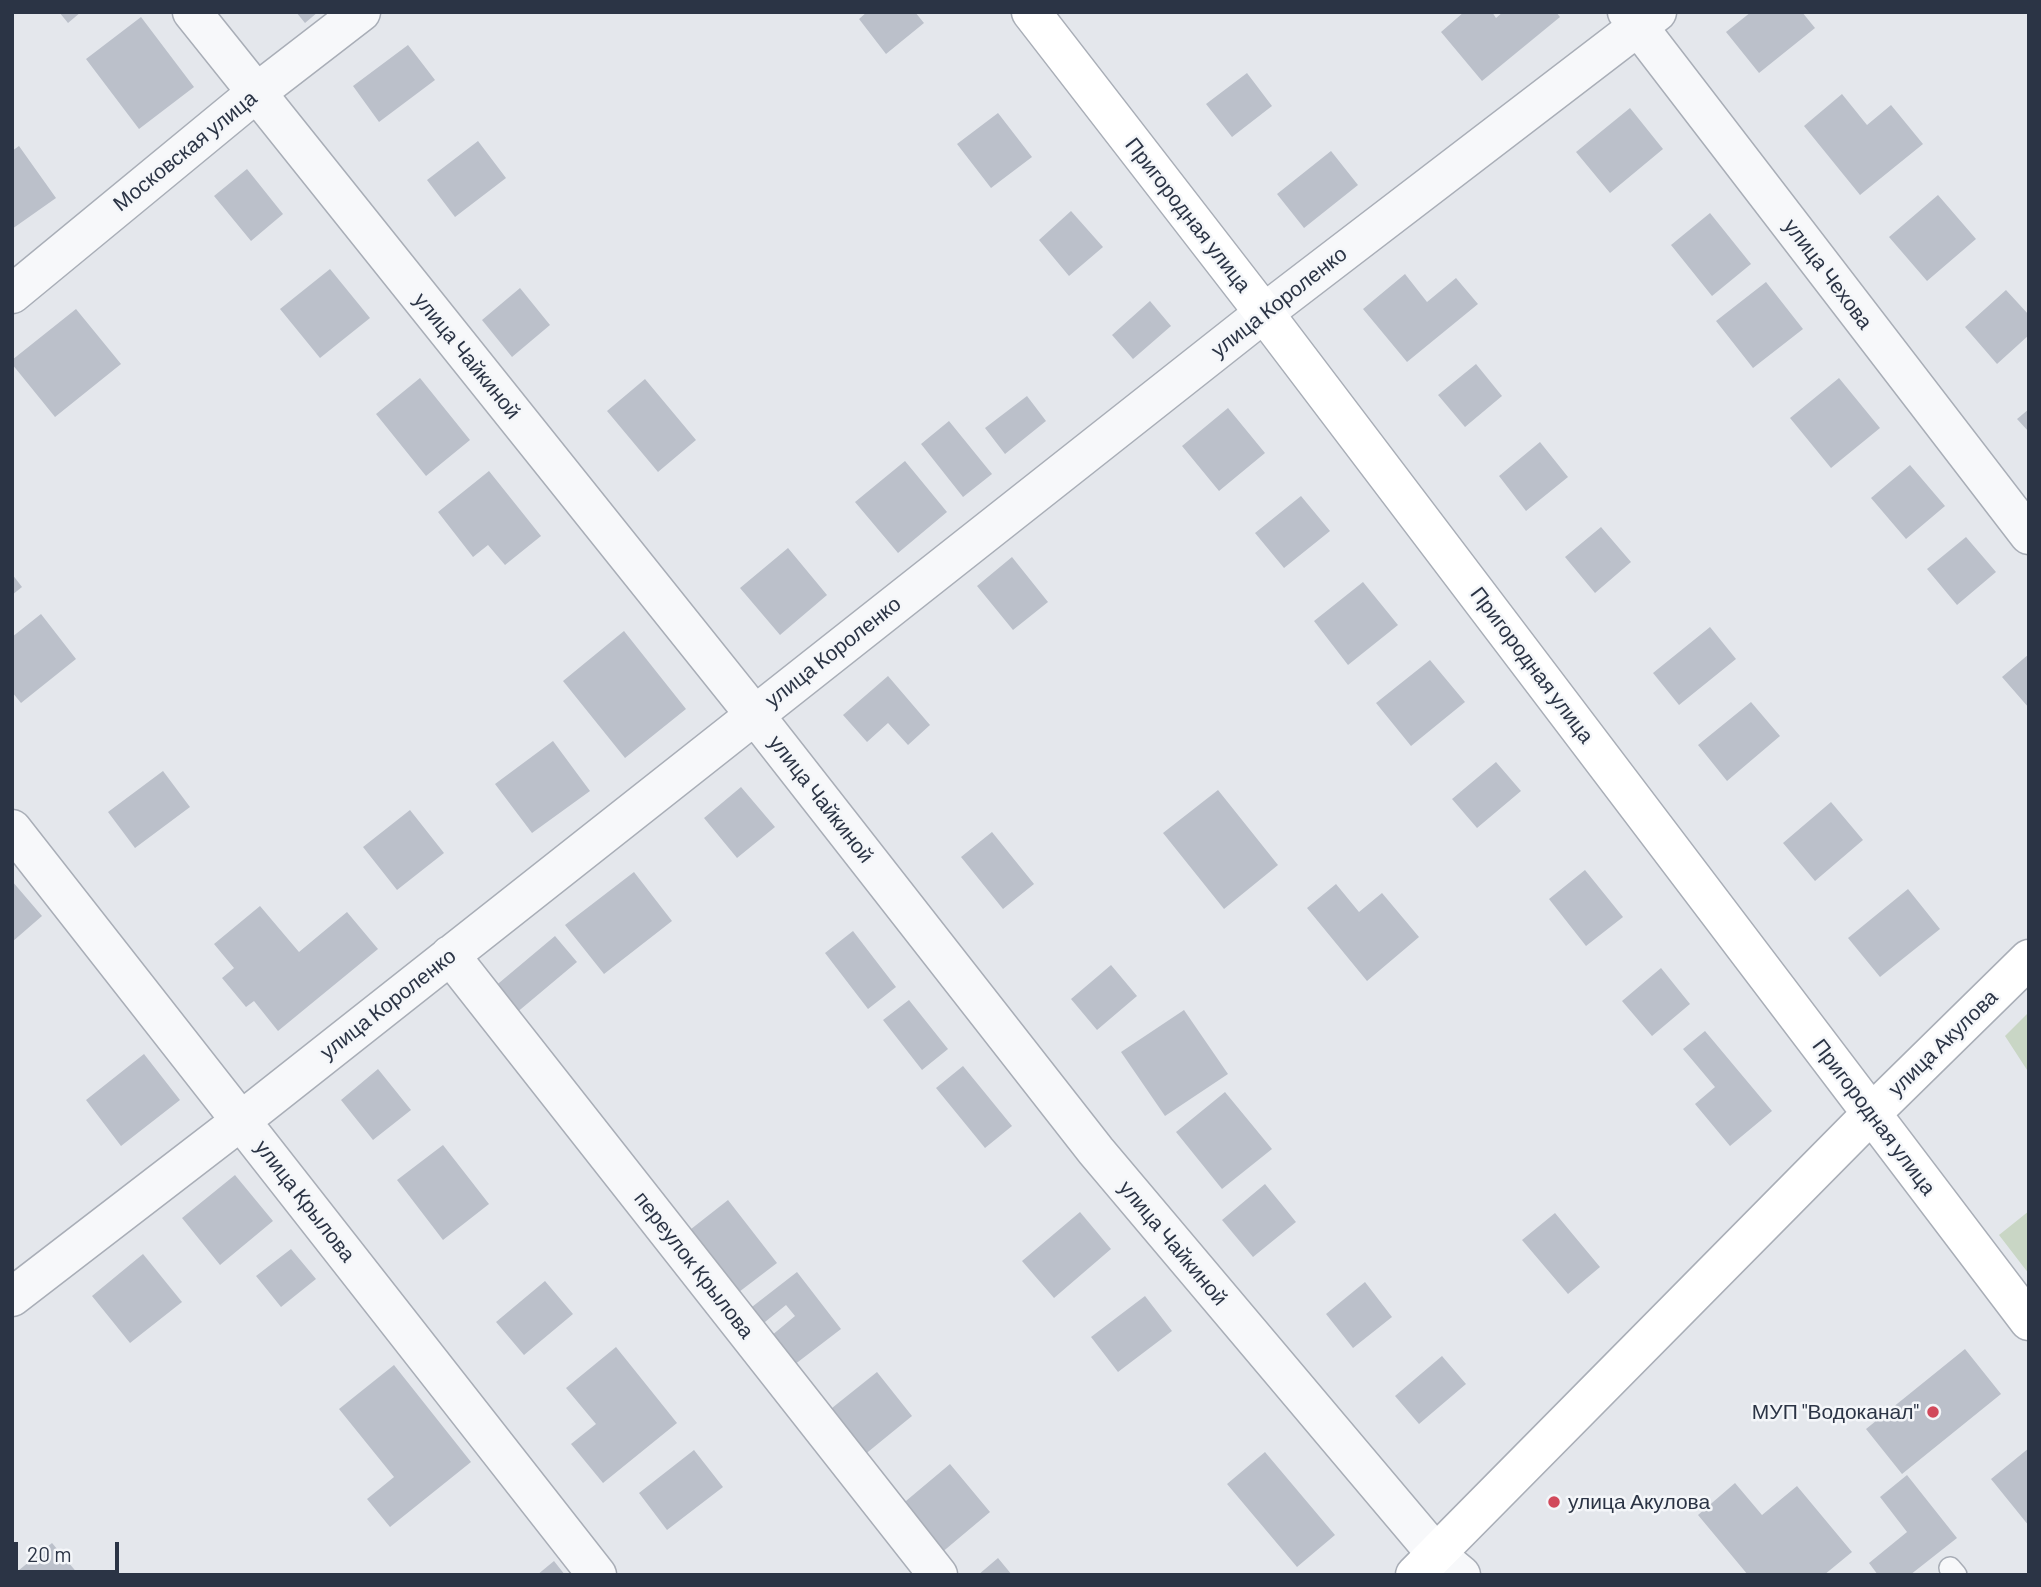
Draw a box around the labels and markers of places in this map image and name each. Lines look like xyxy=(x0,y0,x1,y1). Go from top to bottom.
place label: МУП "Водоканал" xyxy=(1752,1399,1919,1425)
marker: МУП "Водоканал" xyxy=(1925,1404,1941,1420)
place label: улица Акулова xyxy=(1568,1489,1710,1515)
marker: улица Акулова xyxy=(1546,1494,1562,1510)

